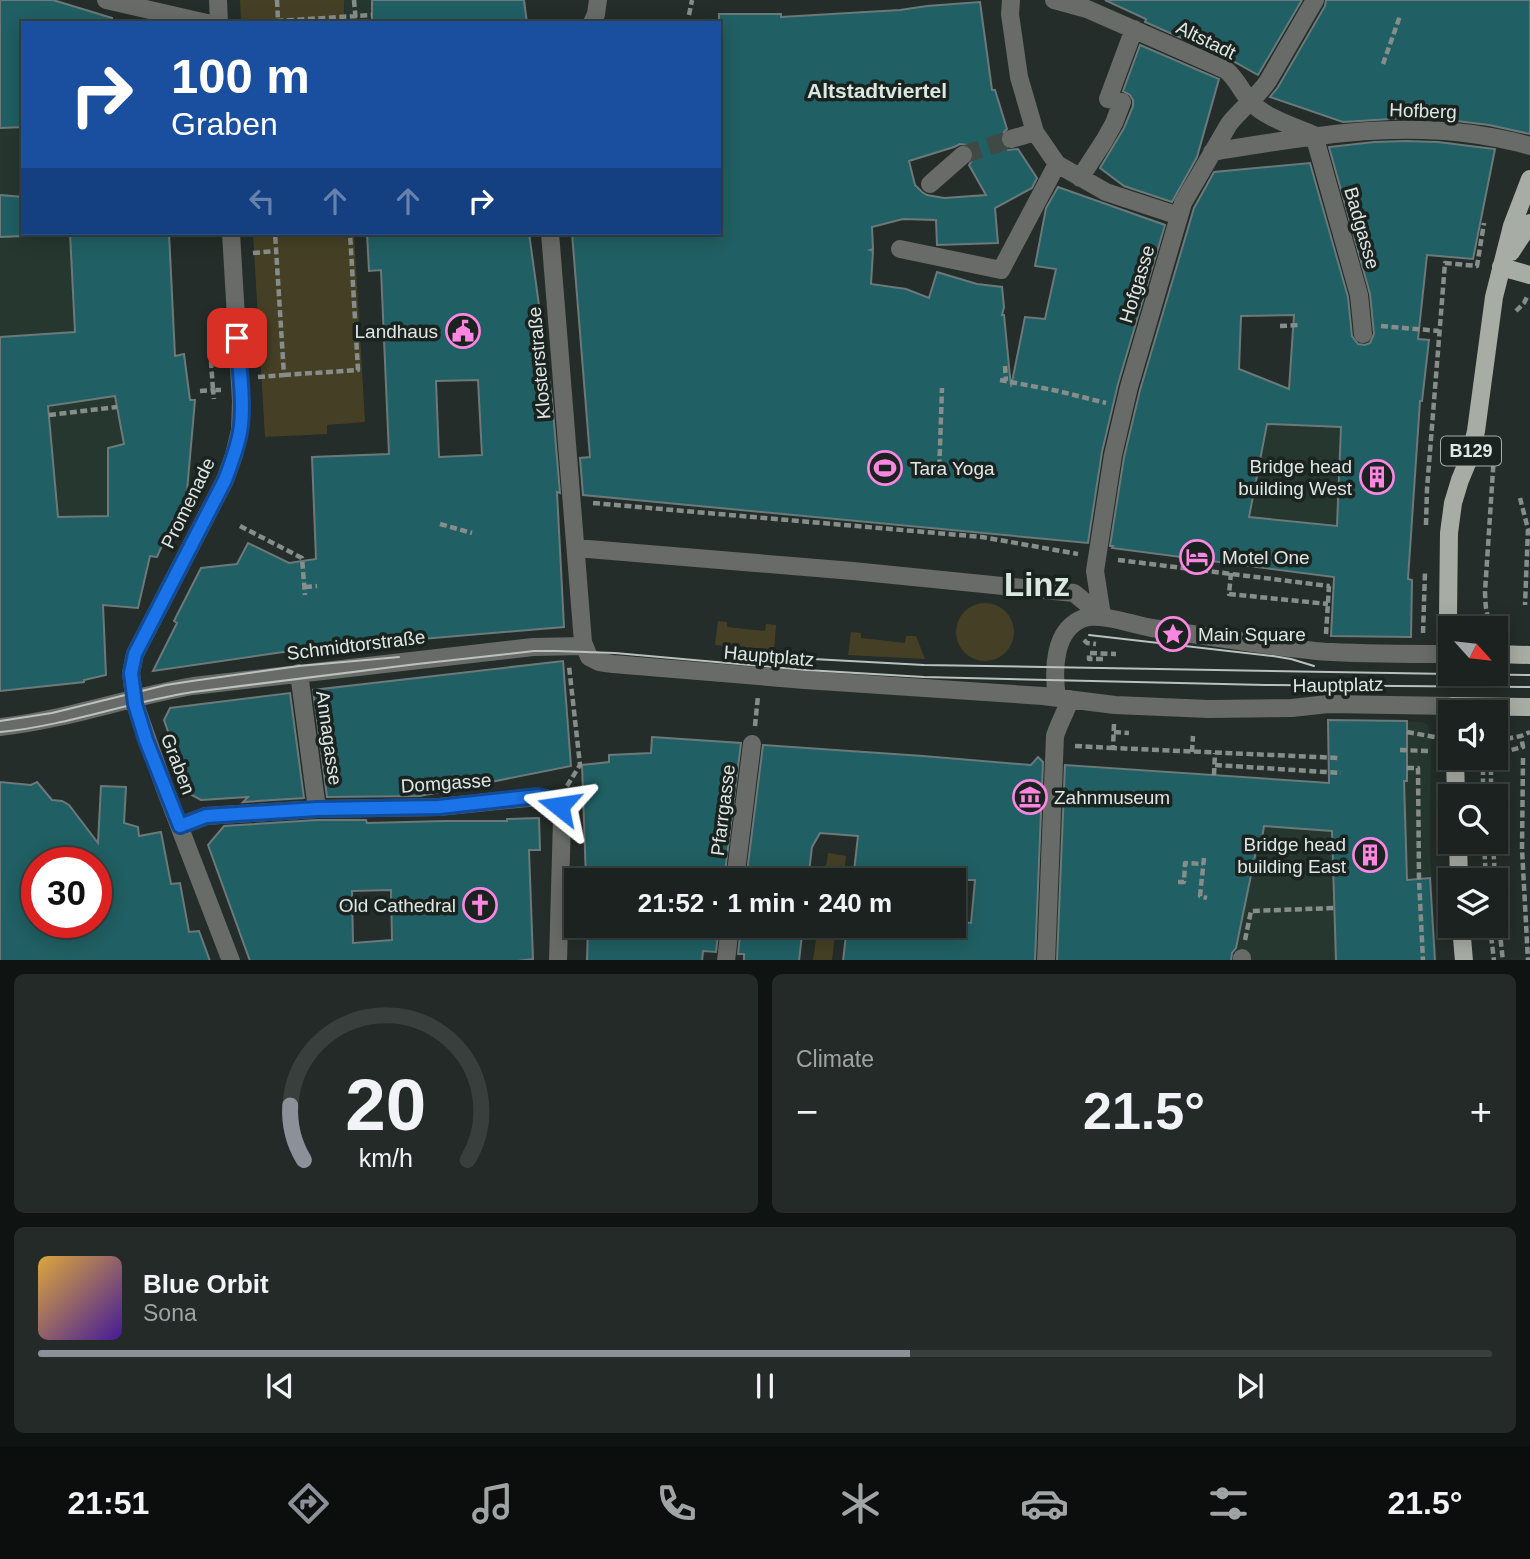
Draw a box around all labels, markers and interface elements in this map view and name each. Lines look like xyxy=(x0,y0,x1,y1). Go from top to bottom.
street label: Altstadt xyxy=(1173,17,1240,64)
icon: right xyxy=(56,49,147,140)
text: 100 m xyxy=(171,49,310,103)
district label: Altstadtviertel xyxy=(807,79,947,102)
street label: Hofberg xyxy=(1389,99,1457,123)
text: Graben xyxy=(171,106,278,142)
icon: left xyxy=(243,182,281,220)
icon: ahead xyxy=(316,182,354,220)
icon: ahead xyxy=(389,182,427,220)
icon: right xyxy=(462,182,500,220)
street label: Badgasse xyxy=(1340,184,1384,272)
street label: Hofgasse xyxy=(1115,243,1159,325)
street label: Klosterstraße xyxy=(524,306,554,420)
pin xyxy=(207,308,267,368)
public building icon: Landhaus xyxy=(444,312,482,350)
icon: arrive xyxy=(218,319,256,357)
place label: Landhaus xyxy=(355,321,438,342)
road number: B129 xyxy=(1441,436,1501,466)
sports icon: Tara Yoga xyxy=(866,449,904,487)
street label: Promenade xyxy=(157,454,219,552)
place label: Bridge head building West xyxy=(1238,456,1353,499)
place label: Tara Yoga xyxy=(910,458,995,479)
building icon: Bridge head building West xyxy=(1358,458,1396,496)
hotel icon: Motel One xyxy=(1178,538,1216,576)
place label: Motel One xyxy=(1222,547,1310,568)
district label: Linz xyxy=(1004,566,1070,603)
place icon: Main Square xyxy=(1154,615,1192,653)
north arrow xyxy=(1438,616,1508,686)
map controls xyxy=(1438,616,1508,938)
place label: Main Square xyxy=(1198,624,1306,645)
street label: Schmidtorstraße xyxy=(286,626,426,664)
street label: Hauptplatz xyxy=(723,642,815,670)
street label: Hauptplatz xyxy=(1292,674,1384,696)
street label: Annagasse xyxy=(312,689,346,787)
button: sound xyxy=(1438,700,1508,770)
street label: Graben xyxy=(157,731,199,797)
street label: Pfarrgasse xyxy=(707,763,739,857)
street label: Domgasse xyxy=(400,769,492,797)
position arrow xyxy=(522,769,596,843)
museum icon: Zahnmuseum xyxy=(1011,778,1049,816)
button: search xyxy=(1438,784,1508,854)
place label: Zahnmuseum xyxy=(1054,787,1170,808)
place label: Bridge head building East xyxy=(1237,834,1347,877)
building icon: Bridge head building East xyxy=(1351,836,1389,874)
speed limit sign: 30 xyxy=(21,847,112,938)
button: layers xyxy=(1438,868,1508,938)
church icon: Old Cathedral xyxy=(461,886,499,924)
text: 21:52 · 1 min · 240 m xyxy=(638,888,892,918)
place label: Old Cathedral xyxy=(339,895,456,916)
text: Climate xyxy=(796,1046,874,1072)
text: 20 xyxy=(346,1064,426,1145)
text: 21.5° xyxy=(1083,1082,1205,1140)
text: − xyxy=(796,1091,818,1133)
text: + xyxy=(1470,1091,1492,1133)
text: km/h xyxy=(359,1143,413,1171)
text: Blue Orbit xyxy=(143,1269,269,1299)
text: Sona xyxy=(143,1300,197,1326)
icon: previous xyxy=(261,1367,299,1405)
icon: pause xyxy=(746,1367,784,1405)
icon: next xyxy=(1231,1367,1269,1405)
icon: directions xyxy=(284,1479,333,1528)
icon: music xyxy=(468,1479,517,1528)
icon: phone xyxy=(652,1479,701,1528)
icon: climate xyxy=(836,1479,885,1528)
icon: car xyxy=(1020,1479,1069,1528)
icon: filters xyxy=(1204,1479,1253,1528)
text: 21:51 xyxy=(67,1485,149,1521)
text: 21.5° xyxy=(1387,1485,1462,1521)

